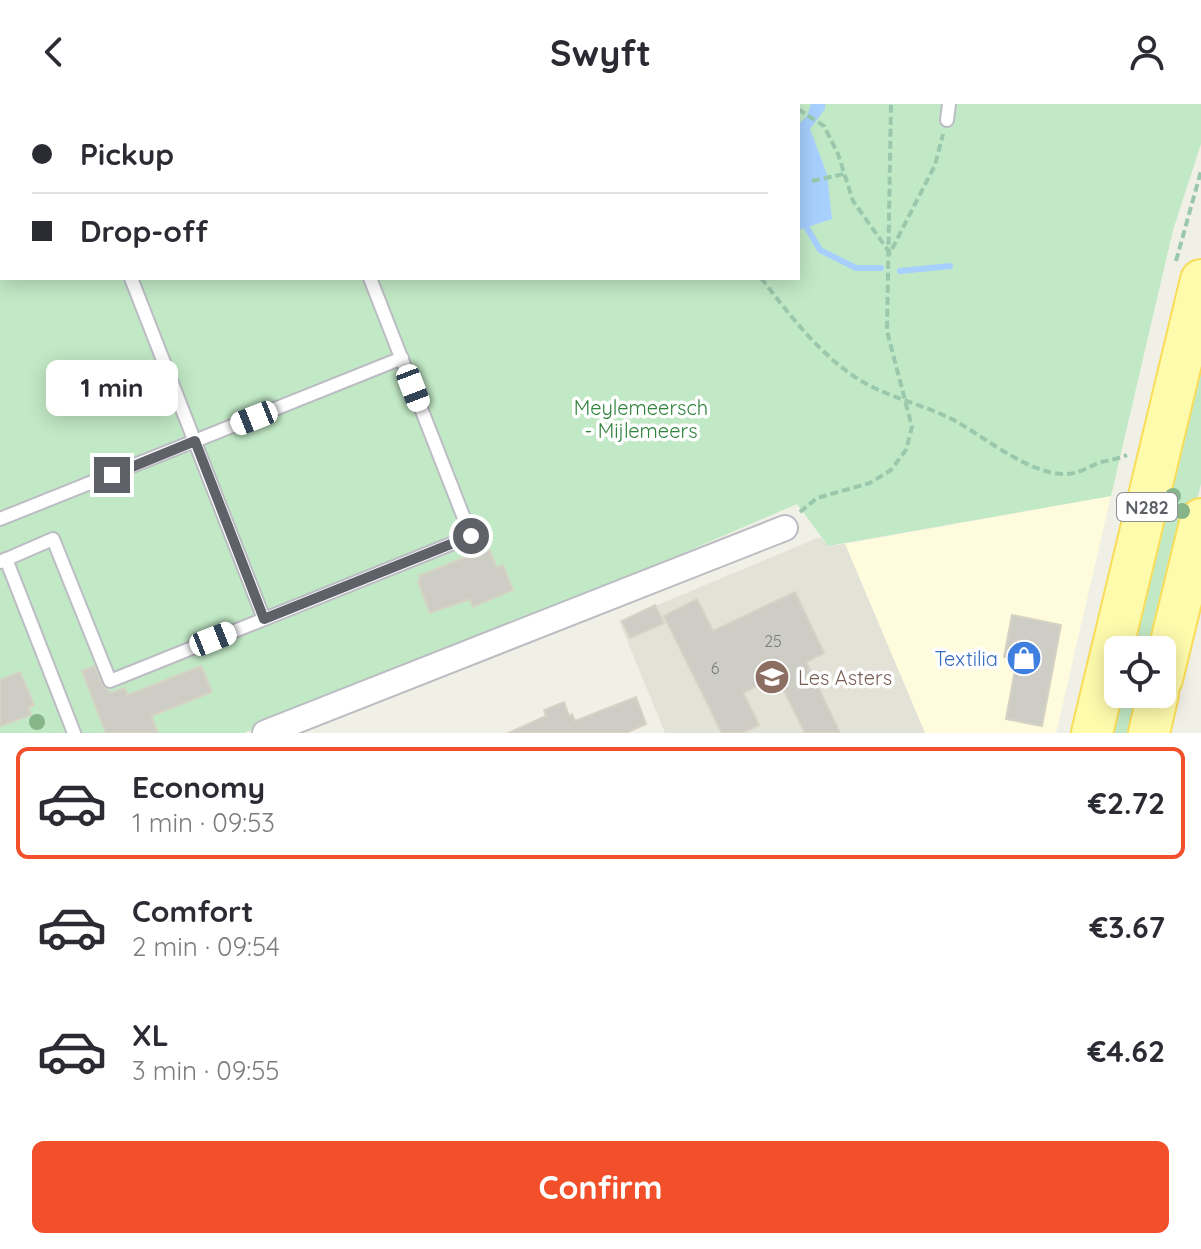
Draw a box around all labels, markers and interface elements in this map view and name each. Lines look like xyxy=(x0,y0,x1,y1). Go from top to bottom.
icon: back xyxy=(32,30,76,74)
text: Swyft xyxy=(550,30,651,75)
icon: person xyxy=(1125,30,1169,74)
text: Pickup xyxy=(80,135,174,173)
text: Drop-off xyxy=(80,212,208,250)
callout: 1 min xyxy=(46,359,178,415)
car xyxy=(393,361,433,415)
text: 1 min xyxy=(81,371,144,404)
park label: Meylemeersch - Mijlemeers xyxy=(574,395,708,443)
car xyxy=(227,398,281,438)
route end xyxy=(94,457,130,493)
road number: N282 xyxy=(1117,493,1177,521)
route start xyxy=(453,518,489,554)
car xyxy=(186,619,240,659)
house number: 25 xyxy=(764,631,782,651)
map controls xyxy=(1104,636,1176,708)
button: locate xyxy=(1104,636,1176,708)
shop icon: Textilia xyxy=(1005,639,1043,677)
place label: Textilia xyxy=(934,646,998,671)
house number: 6 xyxy=(711,658,720,678)
school or university icon: Les Asters xyxy=(753,658,791,696)
place label: Les Asters xyxy=(798,665,892,690)
icon: car xyxy=(36,767,108,839)
text: Economy xyxy=(132,768,265,806)
text: €2.72 xyxy=(1088,784,1165,822)
text: 1 min · 09:53 xyxy=(132,806,275,839)
icon: car xyxy=(36,891,108,963)
text: Comfort xyxy=(132,892,253,930)
text: €3.67 xyxy=(1090,908,1165,946)
text: 2 min · 09:54 xyxy=(132,930,280,963)
icon: car xyxy=(36,1015,108,1087)
text: XL xyxy=(132,1016,169,1054)
text: €4.62 xyxy=(1087,1032,1165,1070)
text: 3 min · 09:55 xyxy=(132,1054,279,1087)
button: Confirm xyxy=(32,1141,1169,1233)

